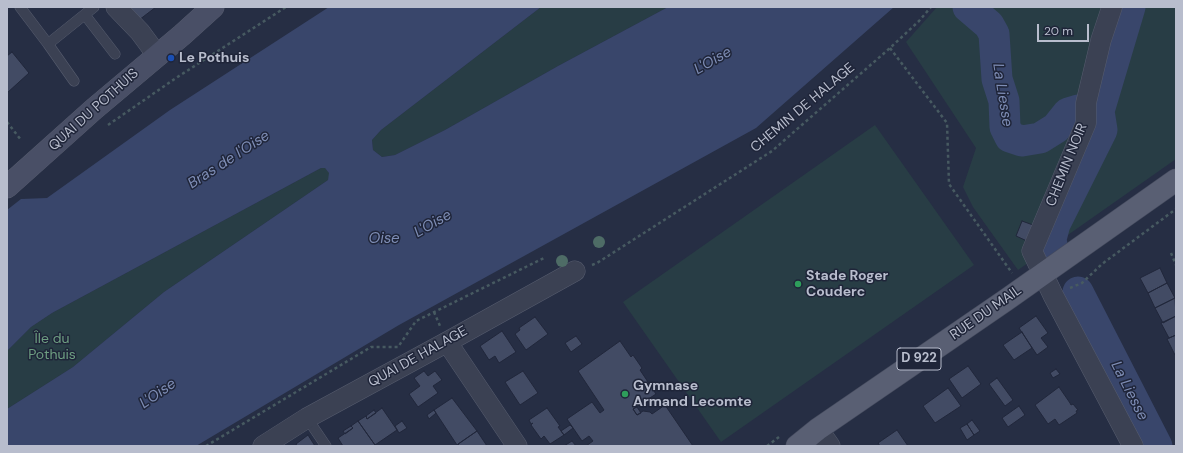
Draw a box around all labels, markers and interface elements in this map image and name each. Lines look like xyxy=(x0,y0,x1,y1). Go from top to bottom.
scale bar xyxy=(1039,16,1091,42)
text: 20 m xyxy=(1044,23,1073,39)
water label: L'Oise xyxy=(691,43,735,79)
place label: Le Pothuis xyxy=(179,50,249,66)
marker: Le Pothuis xyxy=(166,53,176,63)
street label: CHEMIN DE HALAGE xyxy=(748,60,858,156)
water label: La Liesse xyxy=(988,62,1016,128)
street label: QUAI DU POTHUIS xyxy=(46,65,142,155)
street label: CHEMIN NOIR xyxy=(1043,121,1091,209)
water label: Bras de l'Oise xyxy=(185,127,273,193)
water label: L'Oise xyxy=(411,206,455,242)
water label: Oise xyxy=(368,230,400,248)
place label: Stade Roger Couderc xyxy=(806,268,888,300)
marker: Stade Roger Couderc xyxy=(793,279,803,289)
street label: RUE DU MAIL xyxy=(947,282,1025,344)
street label: QUAI DE HALAGE xyxy=(366,323,470,391)
park label: Île du Pothuis xyxy=(28,331,76,364)
road number: D 922 xyxy=(897,348,941,370)
water label: La Liesse xyxy=(1106,358,1152,424)
water label: L'Oise xyxy=(136,375,180,413)
place label: Gymnase Armand Lecomte xyxy=(633,378,752,410)
marker: Gymnase Armand Lecomte xyxy=(620,389,630,399)

